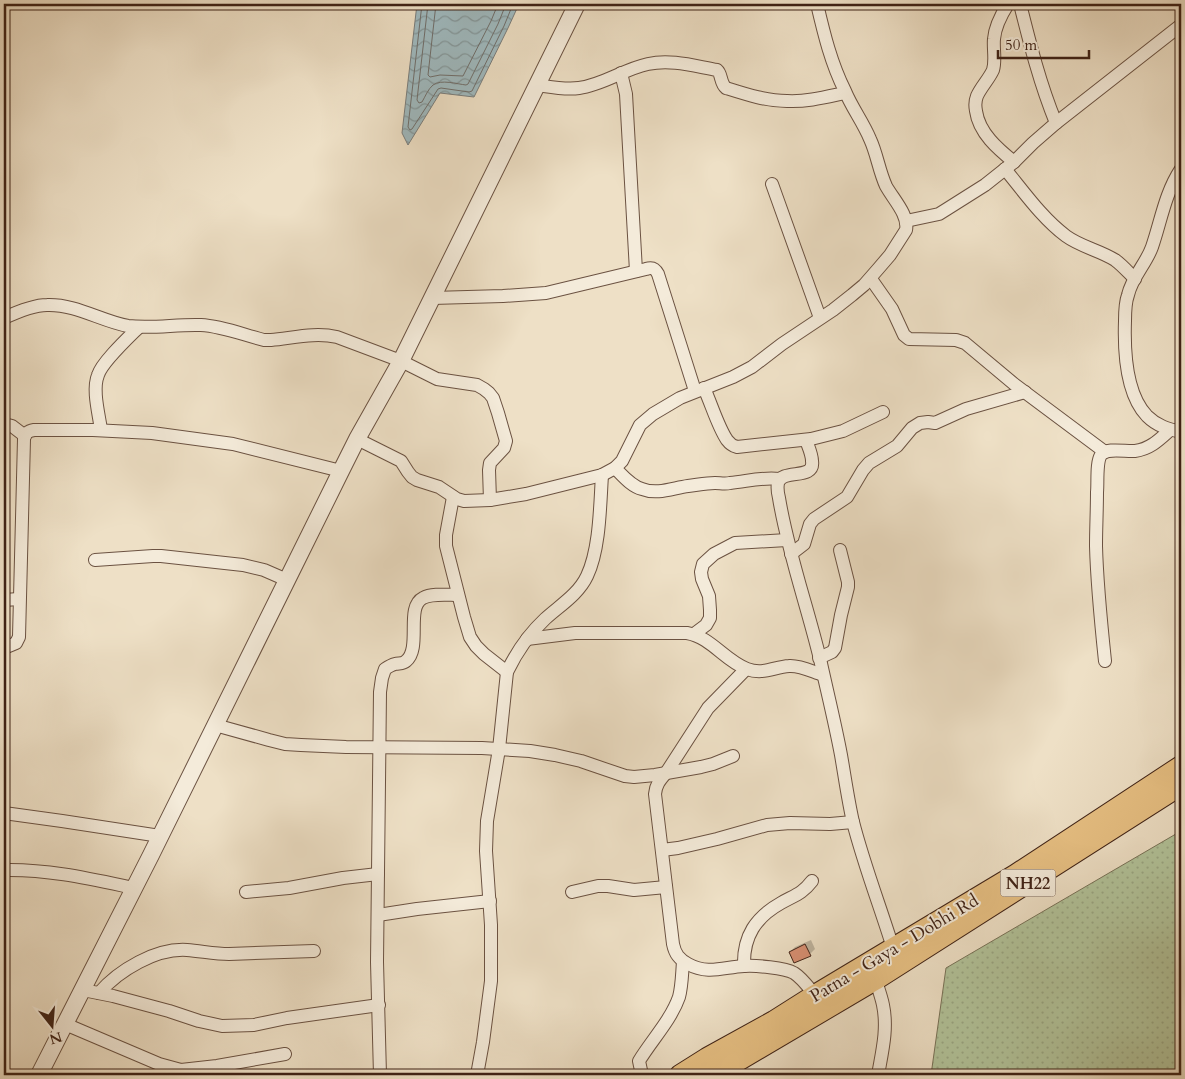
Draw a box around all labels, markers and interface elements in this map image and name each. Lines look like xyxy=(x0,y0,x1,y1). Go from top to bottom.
scale bar xyxy=(998,28,1089,60)
text: 50 m xyxy=(1005,35,1037,55)
road number: NH22 xyxy=(1000,870,1056,896)
street label: Patna - Gaya - Dobhi Rd xyxy=(805,888,984,1009)
north arrow xyxy=(28,1002,78,1052)
text: N xyxy=(47,1027,64,1049)

